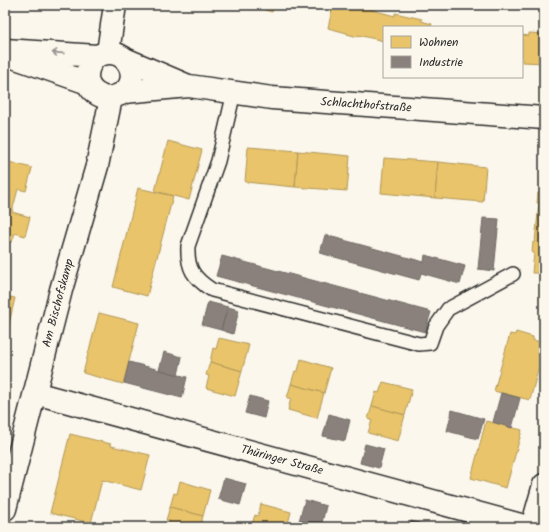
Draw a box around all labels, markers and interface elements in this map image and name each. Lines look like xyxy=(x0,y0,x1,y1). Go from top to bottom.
legend xyxy=(383,26,523,78)
text: Wohnen xyxy=(419,33,458,52)
one-way arrow xyxy=(52,50,65,57)
text: Industrie xyxy=(419,53,463,72)
street label: Schlachthofstraße xyxy=(320,92,413,118)
street label: Am Bischofskamp xyxy=(37,257,79,349)
street label: Thüringer Straße xyxy=(239,440,326,480)

